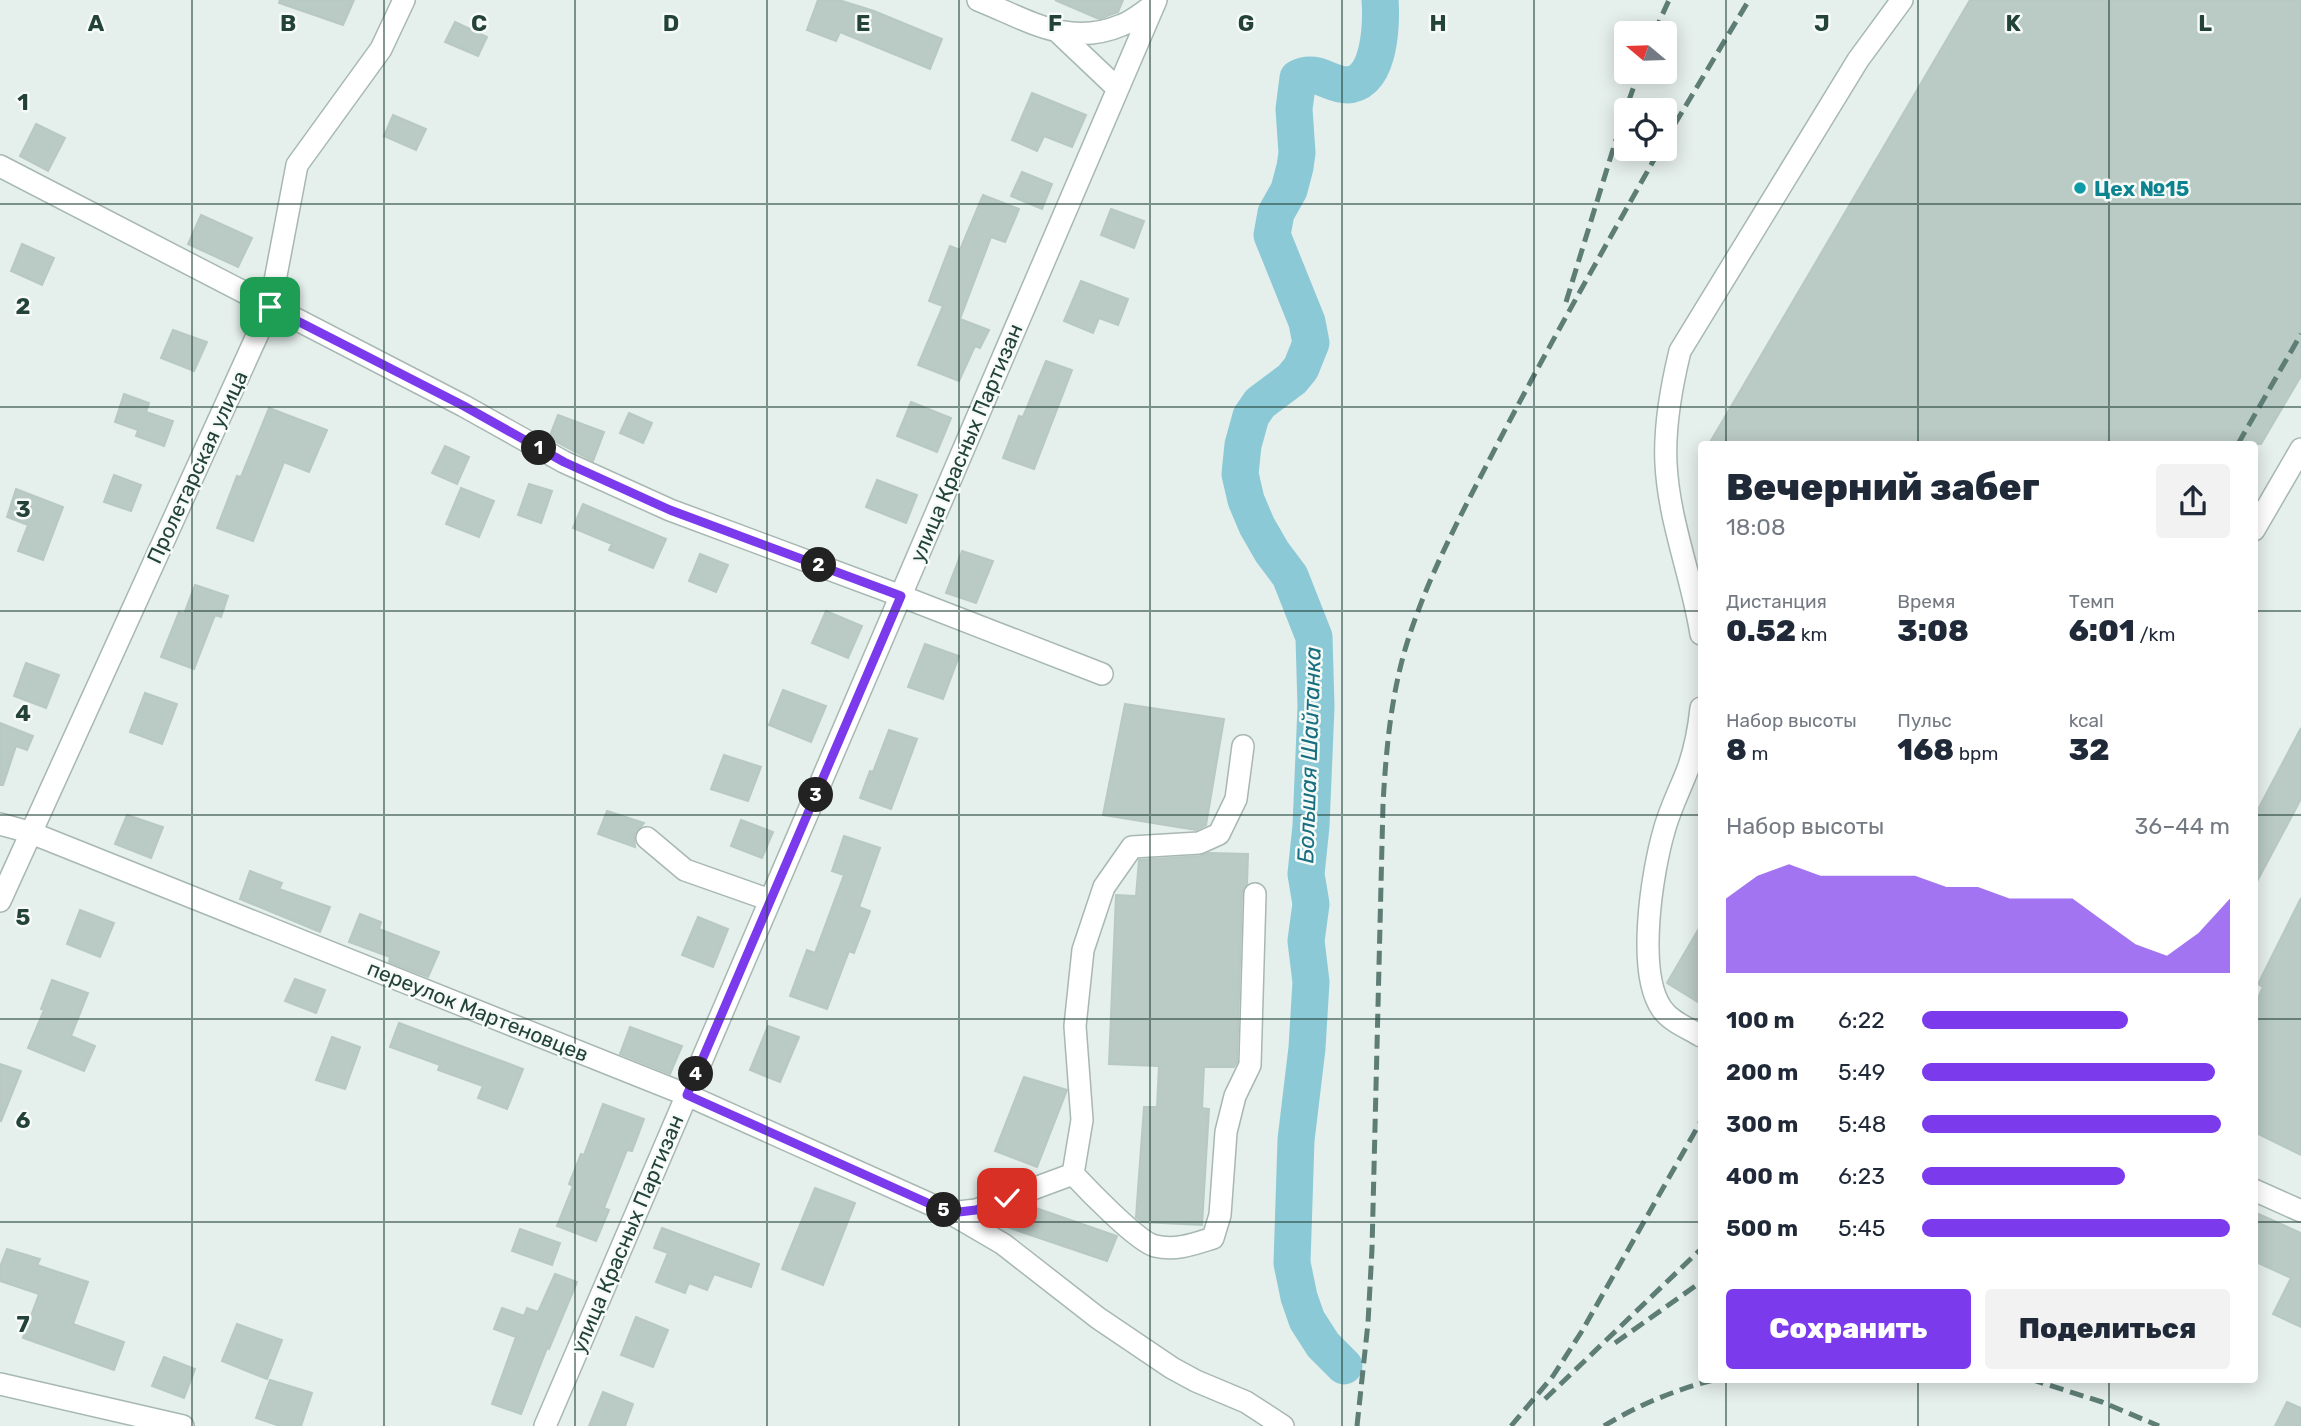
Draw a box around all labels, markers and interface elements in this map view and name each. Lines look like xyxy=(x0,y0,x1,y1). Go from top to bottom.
text: A xyxy=(88,9,105,37)
text: B xyxy=(280,9,296,37)
text: C xyxy=(471,9,487,37)
text: D xyxy=(663,9,679,37)
text: E xyxy=(856,9,870,37)
text: F xyxy=(1048,9,1062,37)
text: G xyxy=(1238,9,1254,37)
text: H xyxy=(1429,9,1447,37)
text: J xyxy=(1814,9,1830,37)
text: K xyxy=(2005,9,2021,37)
text: L xyxy=(2198,9,2212,37)
north arrow xyxy=(1614,21,1676,84)
map controls xyxy=(1614,21,1677,161)
text: 1 xyxy=(17,88,29,116)
button: locate xyxy=(1614,98,1677,161)
place label: Цех №15 xyxy=(2094,176,2189,201)
marker: Цех №15 xyxy=(2072,180,2088,196)
pin xyxy=(240,277,300,337)
icon: arrive xyxy=(251,288,289,326)
text: 2 xyxy=(16,292,30,320)
street label: улица Красных Партизан xyxy=(904,320,1028,566)
street label: Пролетарская улица xyxy=(141,367,253,567)
pin: 1 xyxy=(522,430,556,466)
text: 1 xyxy=(534,436,543,459)
text: Вечерний забег xyxy=(1726,464,2040,510)
button: share xyxy=(2156,464,2230,538)
text: 3 xyxy=(15,495,31,523)
text: 18:08 xyxy=(1726,513,1786,541)
pin: 2 xyxy=(802,548,836,582)
text: 2 xyxy=(812,553,825,576)
text: Дистанция xyxy=(1726,590,1827,613)
text: Время xyxy=(1897,590,1955,613)
text: Темп xyxy=(2069,590,2115,613)
text: 0.52 xyxy=(1726,613,1796,649)
text: 3:08 xyxy=(1897,613,1969,649)
text: 6:01 xyxy=(2069,613,2135,649)
text: km xyxy=(1796,623,1828,646)
text: /km xyxy=(2135,623,2175,646)
water label: Большая Шайтанка xyxy=(1291,646,1327,864)
text: 4 xyxy=(15,699,31,727)
text: Набор высоты xyxy=(1726,709,1857,732)
text: Пульс xyxy=(1897,709,1952,732)
text: kcal xyxy=(2069,709,2104,732)
text: 8 xyxy=(1726,732,1747,768)
text: 168 xyxy=(1897,732,1954,768)
text: 32 xyxy=(2069,732,2110,768)
text: m xyxy=(1747,742,1768,765)
text: bpm xyxy=(1954,742,1998,765)
pin: 3 xyxy=(798,778,834,812)
text: 3 xyxy=(809,783,822,806)
text: Набор высоты xyxy=(1726,812,1884,840)
text: 36–44 m xyxy=(2134,812,2230,840)
text: 5 xyxy=(16,903,31,931)
street label: переулок Мартеновцев xyxy=(364,955,592,1067)
text: 100 m xyxy=(1726,1006,1795,1034)
text: 6:22 xyxy=(1838,1006,1885,1034)
pin: 4 xyxy=(678,1056,714,1092)
text: 200 m xyxy=(1726,1058,1798,1086)
text: 5:49 xyxy=(1838,1058,1885,1086)
text: 4 xyxy=(689,1062,702,1085)
text: 6 xyxy=(16,1106,31,1134)
text: 300 m xyxy=(1726,1110,1798,1138)
text: 5:48 xyxy=(1838,1110,1886,1138)
street label: улица Красных Партизан xyxy=(565,1111,689,1357)
text: 400 m xyxy=(1726,1162,1799,1190)
text: 6:23 xyxy=(1838,1162,1885,1190)
pin xyxy=(977,1168,1037,1228)
icon: check xyxy=(988,1179,1026,1217)
pin: 5 xyxy=(926,1192,962,1228)
text: 5 xyxy=(937,1198,950,1221)
text: 500 m xyxy=(1726,1214,1798,1242)
text: 5:45 xyxy=(1838,1214,1886,1242)
button: Сохранить xyxy=(1726,1289,1971,1369)
button: Поделиться xyxy=(1985,1289,2230,1369)
text: 7 xyxy=(16,1310,30,1338)

